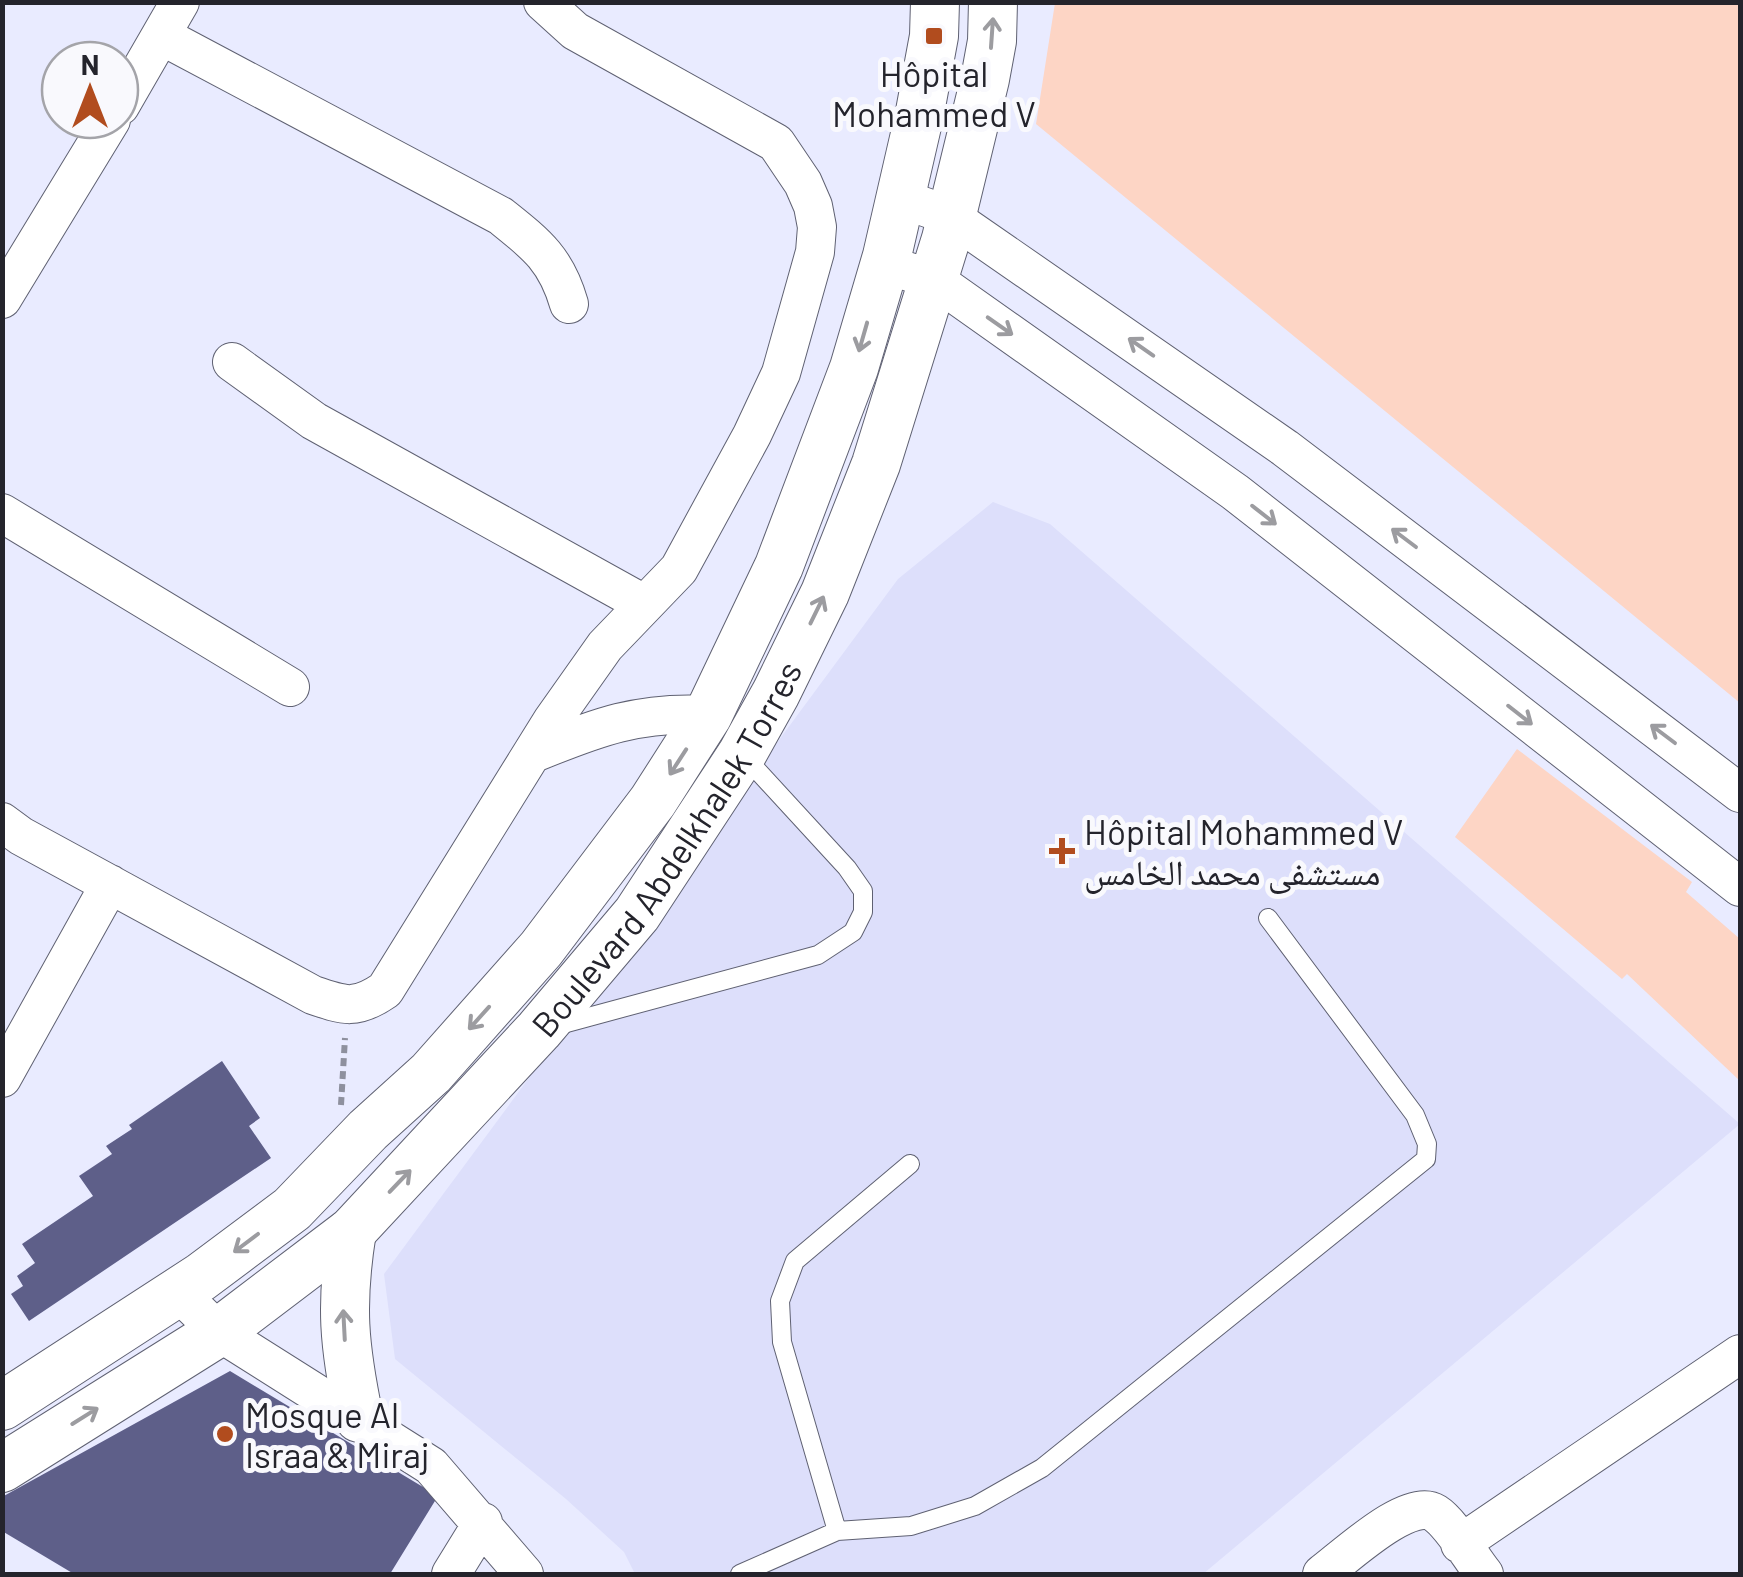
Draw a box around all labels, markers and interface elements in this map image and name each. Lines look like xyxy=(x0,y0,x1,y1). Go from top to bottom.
one-way arrow xyxy=(982,17,1001,49)
marker: Hôpital Mohammed V xyxy=(923,25,945,47)
north arrow xyxy=(40,40,140,140)
text: N xyxy=(81,47,99,81)
place label: Hôpital Mohammed V xyxy=(832,52,1036,134)
one-way arrow xyxy=(985,315,1013,336)
one-way arrow xyxy=(853,320,872,352)
one-way arrow xyxy=(1127,337,1155,358)
one-way arrow xyxy=(1250,504,1277,525)
one-way arrow xyxy=(1391,527,1418,548)
one-way arrow xyxy=(808,596,827,626)
street label: Boulevard Abdelkhalek Torres xyxy=(522,654,809,1045)
one-way arrow xyxy=(1506,704,1533,725)
one-way arrow xyxy=(1650,724,1677,745)
one-way arrow xyxy=(668,747,689,775)
place label: Hôpital Mohammed V مستشفى محمد الخامس xyxy=(1084,810,1403,894)
marker: Hôpital Mohammed V مستشفى محمد الخامس xyxy=(1049,838,1075,864)
one-way arrow xyxy=(468,1005,491,1030)
one-way arrow xyxy=(388,1169,412,1193)
one-way arrow xyxy=(233,1233,260,1254)
one-way arrow xyxy=(334,1309,353,1341)
place label: Mosque Al Israa & Miraj xyxy=(245,1393,429,1475)
one-way arrow xyxy=(70,1406,99,1426)
marker: Mosque Al Israa & Miraj xyxy=(214,1423,236,1445)

